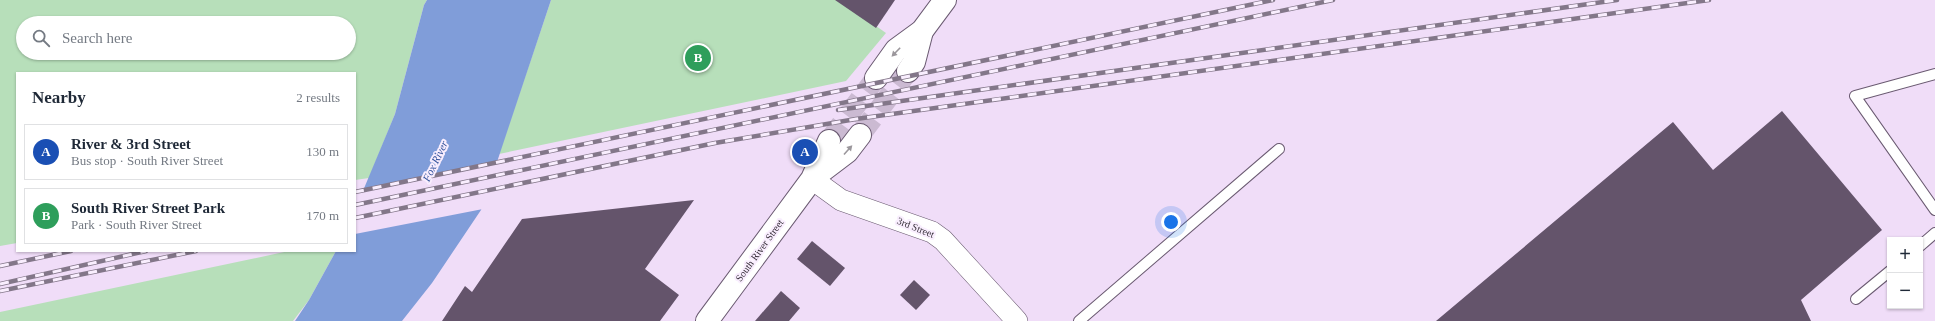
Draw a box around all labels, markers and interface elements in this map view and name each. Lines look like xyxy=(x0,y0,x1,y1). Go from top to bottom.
search box xyxy=(16,16,356,60)
icon: search xyxy=(30,27,52,49)
text: Search here xyxy=(62,30,132,46)
pin: B xyxy=(685,43,711,73)
one-way arrow xyxy=(892,47,901,57)
text: Nearby xyxy=(32,88,86,107)
text: 2 results xyxy=(296,90,340,105)
text: River & 3rd Street xyxy=(71,136,191,152)
pin: A xyxy=(792,137,818,167)
water label: Fox River xyxy=(420,138,450,184)
text: A xyxy=(41,144,51,159)
text: 130 m xyxy=(306,144,339,159)
one-way arrow xyxy=(843,145,852,154)
text: Bus stop · South River Street xyxy=(71,153,223,168)
text: South River Street Park xyxy=(71,200,225,216)
text: B xyxy=(42,208,50,223)
text: 170 m xyxy=(306,208,339,223)
your location xyxy=(1161,212,1181,232)
street label: 3rd Street xyxy=(896,215,936,240)
text: Park · South River Street xyxy=(71,217,202,232)
street label: South River Street xyxy=(733,217,786,283)
map controls xyxy=(1887,237,1923,309)
button: + xyxy=(1887,237,1923,273)
button: − xyxy=(1887,273,1923,309)

